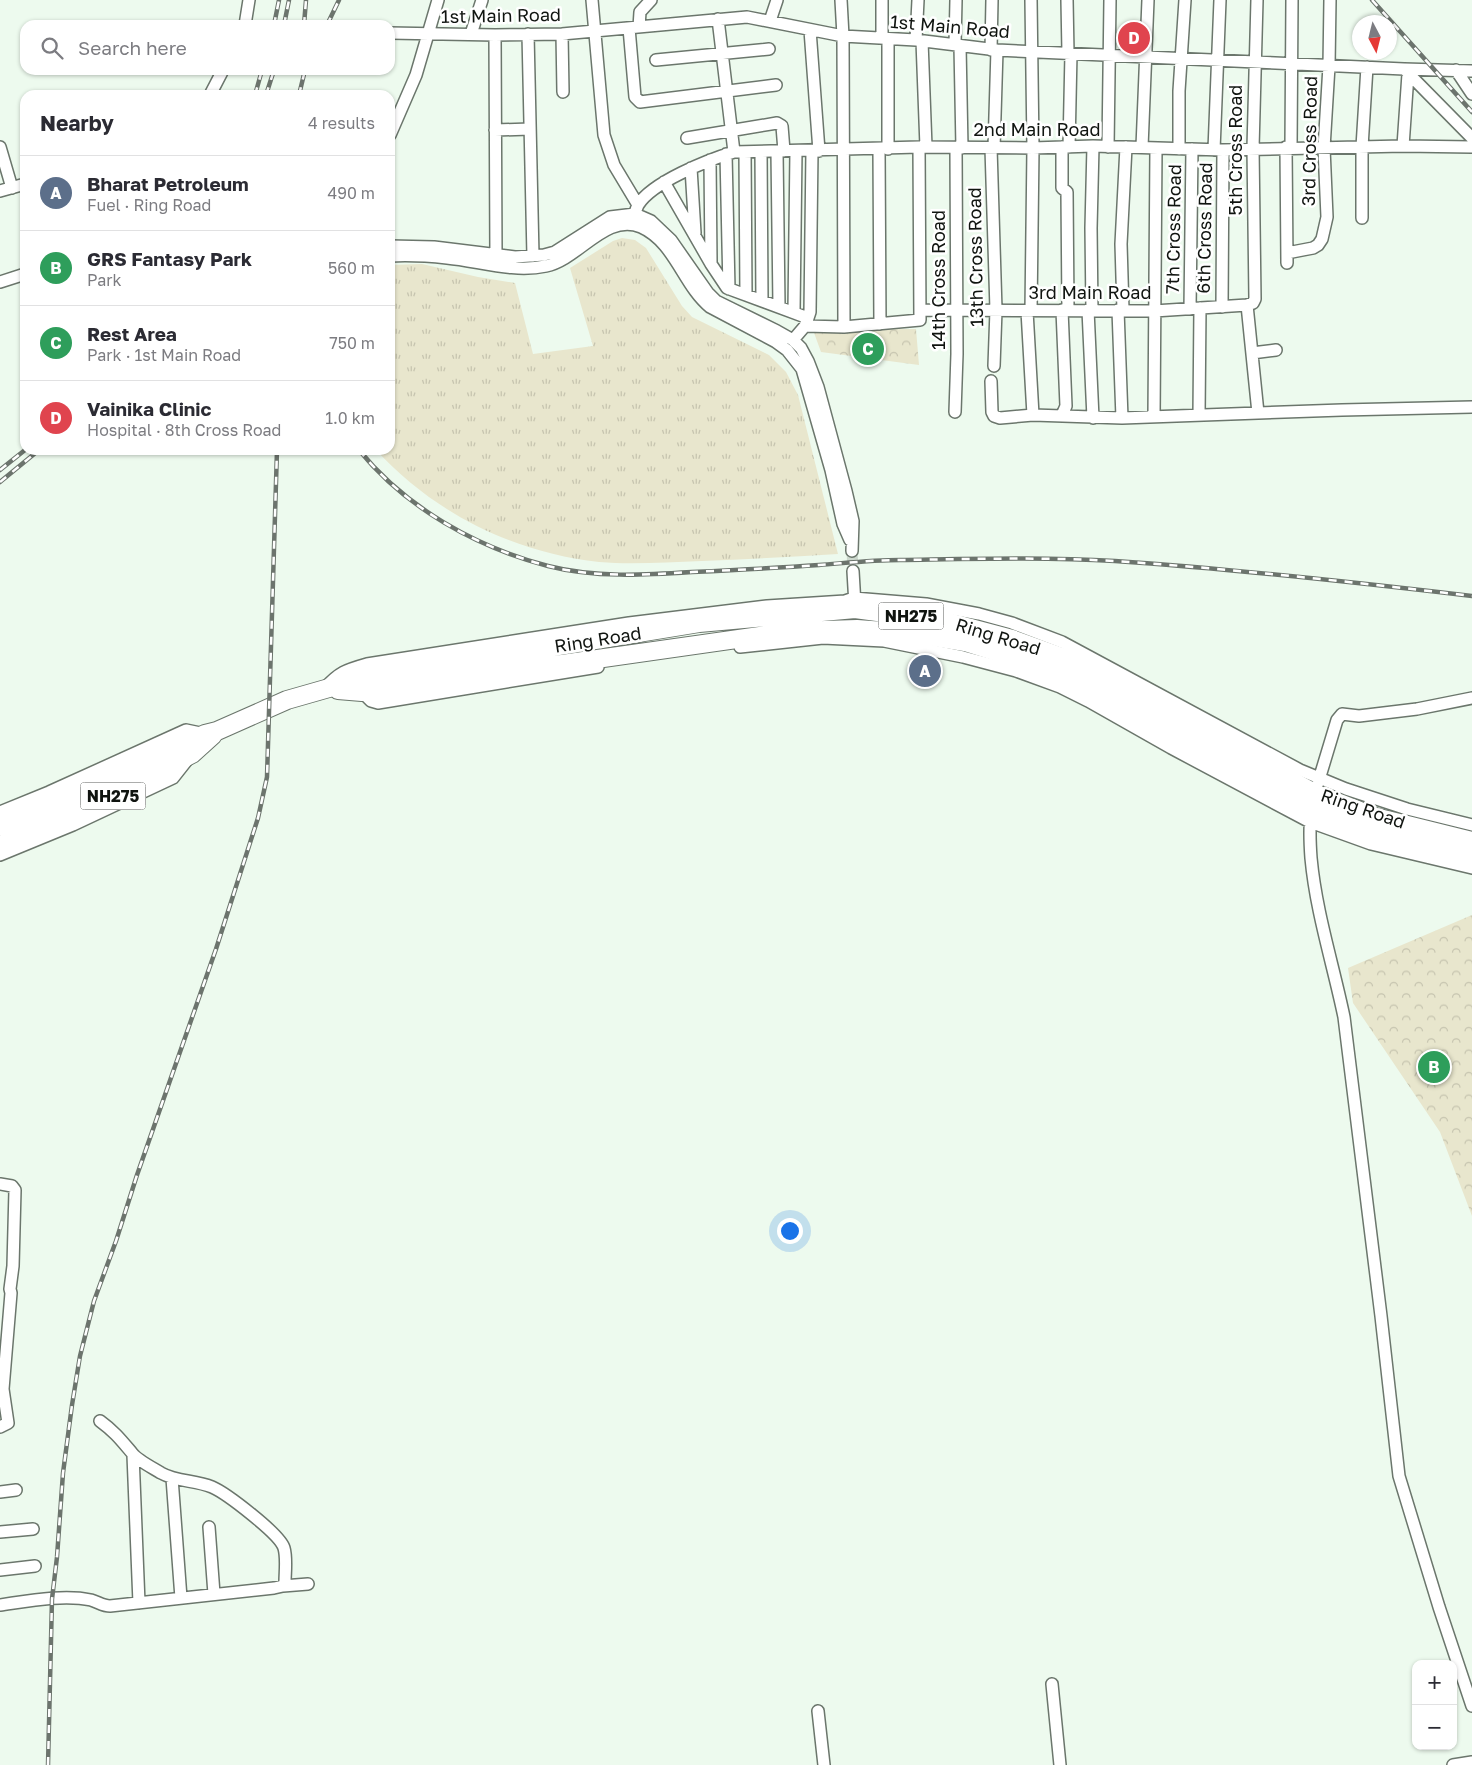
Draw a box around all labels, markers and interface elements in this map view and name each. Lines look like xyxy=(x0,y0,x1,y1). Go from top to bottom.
street label: 1st Main Road xyxy=(441,3,561,27)
street label: 1st Main Road xyxy=(889,10,1011,42)
north arrow xyxy=(1352,15,1397,60)
pin: D xyxy=(1118,19,1150,57)
search box xyxy=(20,20,395,75)
icon: search xyxy=(38,34,66,62)
text: Search here xyxy=(78,36,187,59)
street label: 3rd Cross Road xyxy=(1297,76,1321,206)
street label: 5th Cross Road xyxy=(1224,85,1246,215)
text: Nearby xyxy=(40,110,114,136)
text: 4 results xyxy=(308,113,375,133)
street label: 2nd Main Road xyxy=(973,118,1101,140)
street label: 6th Cross Road xyxy=(1192,162,1216,294)
street label: 7th Cross Road xyxy=(1161,164,1185,294)
text: Bharat Petroleum xyxy=(87,172,249,195)
text: A xyxy=(50,183,62,203)
text: 490 m xyxy=(327,183,375,203)
street label: 13th Cross Road xyxy=(963,187,987,327)
text: Fuel · Ring Road xyxy=(87,195,211,215)
street label: 14th Cross Road xyxy=(927,210,949,350)
text: GRS Fantasy Park xyxy=(87,247,252,270)
text: B xyxy=(50,258,62,278)
text: 560 m xyxy=(328,258,375,278)
text: Park xyxy=(87,270,122,290)
street label: 3rd Main Road xyxy=(1028,281,1152,303)
text: Rest Area xyxy=(87,322,177,345)
pin: C xyxy=(852,330,884,368)
text: C xyxy=(50,333,62,353)
text: 750 m xyxy=(329,333,375,353)
text: Park · 1st Main Road xyxy=(87,345,241,365)
text: Vainika Clinic xyxy=(87,397,211,420)
text: D xyxy=(50,408,62,428)
text: 1.0 km xyxy=(325,408,375,428)
text: Hospital · 8th Cross Road xyxy=(87,420,281,440)
road number: NH275 xyxy=(878,602,944,630)
street label: Ring Road xyxy=(953,613,1043,659)
street label: Ring Road xyxy=(553,621,643,657)
pin: A xyxy=(909,652,941,690)
road number: NH275 xyxy=(80,782,146,809)
street label: Ring Road xyxy=(1318,783,1408,833)
pin: B xyxy=(1418,1048,1450,1086)
your location xyxy=(777,1218,803,1244)
map controls xyxy=(1412,1660,1457,1750)
button: + xyxy=(1412,1660,1457,1705)
button: − xyxy=(1412,1705,1457,1750)

